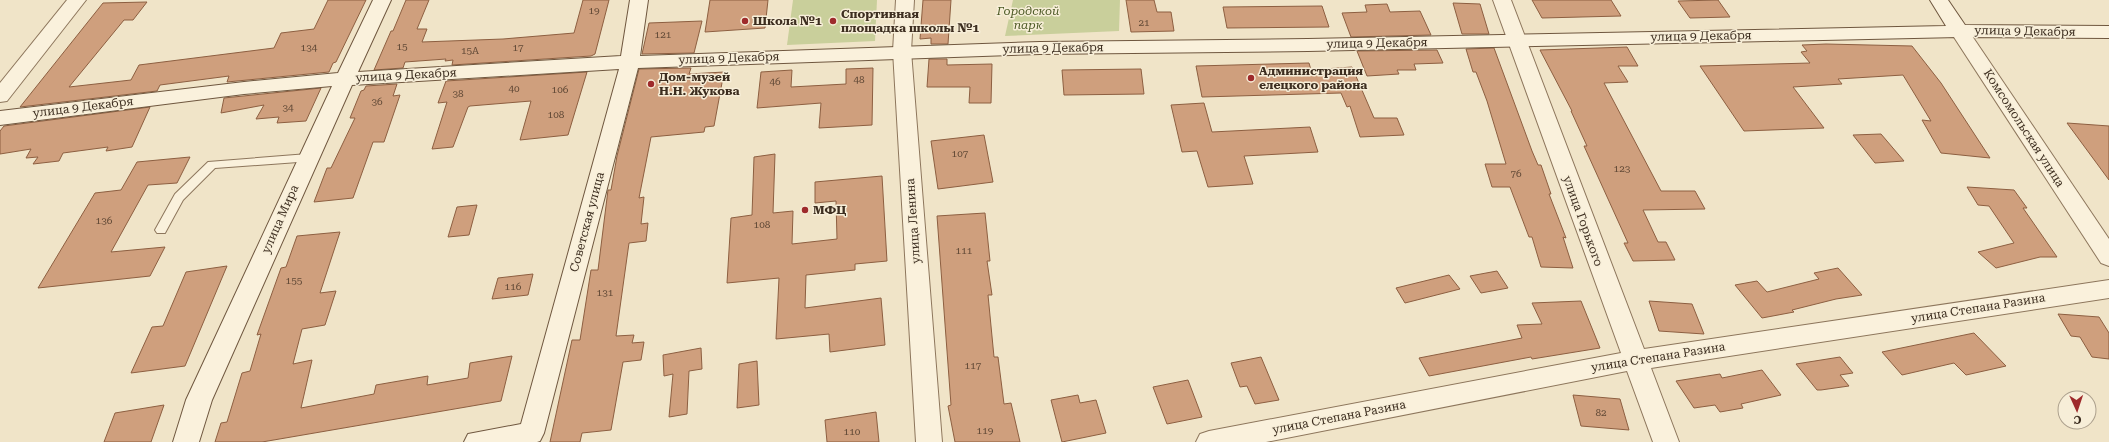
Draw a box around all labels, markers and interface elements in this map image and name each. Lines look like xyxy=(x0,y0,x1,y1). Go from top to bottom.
park label: Городской парк xyxy=(996,4,1059,32)
house number: 19 xyxy=(588,5,600,16)
place label: Спортивная площадка школы №1 xyxy=(841,7,979,35)
place label: Школа №1 xyxy=(753,14,822,28)
marker: Школа №1 xyxy=(740,16,750,26)
marker: Спортивная площадка школы №1 xyxy=(828,16,838,26)
house number: 21 xyxy=(1138,17,1150,28)
street label: улица 9 Декабря xyxy=(1974,23,2076,39)
street label: улица 9 Декабря xyxy=(1650,28,1752,44)
house number: 121 xyxy=(655,29,672,40)
street label: улица 9 Декабря xyxy=(1326,35,1428,51)
street label: улица 9 Декабря xyxy=(1002,40,1104,56)
house number: 15 xyxy=(396,41,408,52)
house number: 134 xyxy=(301,42,318,53)
house number: 17 xyxy=(512,42,524,53)
house number: 15А xyxy=(461,45,479,56)
street label: улица 9 Декабря xyxy=(678,49,780,67)
place label: Администрация елецкого района xyxy=(1259,64,1367,92)
street label: улица 9 Декабря xyxy=(355,65,457,85)
street label: Комсомольская улица xyxy=(1981,66,2068,190)
place label: Дом-музей Н.Н. Жукова xyxy=(659,70,740,98)
marker: Администрация елецкого района xyxy=(1246,73,1256,83)
house number: 48 xyxy=(853,74,865,85)
house number: 46 xyxy=(769,76,781,87)
marker: Дом-музей Н.Н. Жукова xyxy=(646,79,656,89)
house number: 40 xyxy=(508,83,520,94)
house number: 106 xyxy=(552,84,569,95)
house number: 38 xyxy=(452,88,464,99)
street label: улица 9 Декабря xyxy=(32,94,134,120)
house number: 36 xyxy=(371,96,383,107)
house number: 34 xyxy=(282,102,294,113)
house number: 108 xyxy=(548,109,565,120)
house number: 107 xyxy=(952,148,969,159)
house number: 123 xyxy=(1614,163,1631,174)
house number: 76 xyxy=(1510,168,1522,179)
street label: Советская улица xyxy=(567,170,607,274)
street label: улица Горького xyxy=(1560,174,1606,268)
street label: улица Ленина xyxy=(903,177,923,264)
street label: улица Мира xyxy=(259,182,302,255)
place label: МФЦ xyxy=(813,203,846,217)
marker: МФЦ xyxy=(800,205,810,215)
house number: 136 xyxy=(96,215,113,226)
house number: 108 xyxy=(754,219,771,230)
house number: 111 xyxy=(956,245,973,256)
house number: 155 xyxy=(286,275,303,286)
house number: 116 xyxy=(505,281,522,292)
house number: 131 xyxy=(597,287,614,298)
street label: улица Степана Разина xyxy=(1910,290,2047,326)
street label: улица Степана Разина xyxy=(1590,339,1727,375)
house number: 117 xyxy=(965,360,982,371)
north arrow xyxy=(2057,390,2097,430)
street label: улица Степана Разина xyxy=(1271,397,1407,437)
house number: 82 xyxy=(1595,407,1607,418)
text: С xyxy=(2073,413,2082,426)
house number: 119 xyxy=(977,425,994,436)
house number: 110 xyxy=(844,426,861,437)

